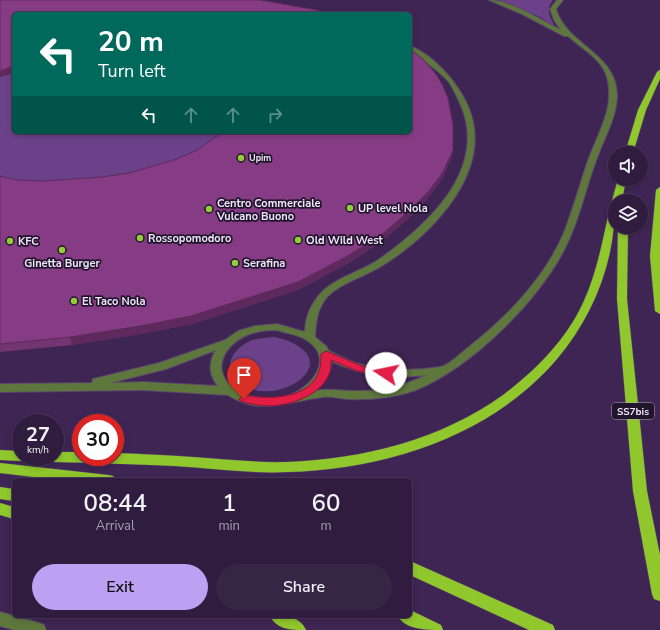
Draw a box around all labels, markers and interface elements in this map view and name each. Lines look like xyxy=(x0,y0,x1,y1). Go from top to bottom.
text: 20 m xyxy=(98,23,164,61)
icon: left xyxy=(32,28,84,80)
text: Turn left xyxy=(98,59,166,83)
icon: left xyxy=(138,104,160,126)
icon: ahead xyxy=(180,104,202,126)
icon: ahead xyxy=(222,104,244,126)
icon: right xyxy=(264,104,286,126)
map controls xyxy=(608,146,648,234)
button: sound xyxy=(608,146,648,186)
place label: Upim xyxy=(249,152,271,164)
marker: Upim xyxy=(236,153,246,163)
button: layers xyxy=(608,194,648,234)
place label: Centro Commerciale Vulcano Buono xyxy=(216,196,321,224)
place label: UP level Nola xyxy=(358,201,428,216)
marker: UP level Nola xyxy=(345,203,355,213)
marker: Centro Commerciale Vulcano Buono xyxy=(204,204,214,214)
place label: Rossopomodoro xyxy=(148,231,231,246)
marker: Rossopomodoro xyxy=(135,233,145,243)
place label: Old Wild West xyxy=(306,233,384,248)
place label: KFC xyxy=(18,234,39,249)
marker: Old Wild West xyxy=(293,235,303,245)
marker: KFC xyxy=(5,236,15,246)
marker: Ginetta Burger xyxy=(57,245,67,255)
place label: Ginetta Burger xyxy=(24,256,100,271)
place label: Serafina xyxy=(243,256,285,271)
marker: Serafina xyxy=(230,258,240,268)
place label: El Taco Nola xyxy=(82,294,146,309)
marker: El Taco Nola xyxy=(69,296,79,306)
position arrow xyxy=(365,352,407,394)
pin xyxy=(227,358,261,399)
icon: arrive xyxy=(233,364,255,386)
road number: SS7bis xyxy=(612,403,654,419)
speed limit sign: 30 xyxy=(72,414,124,466)
text: 27 xyxy=(26,421,50,448)
text: km/h xyxy=(27,443,49,457)
text: 08:44 xyxy=(84,487,147,519)
text: 1 xyxy=(222,487,236,519)
text: 60 xyxy=(312,487,340,519)
text: Arrival xyxy=(96,517,135,535)
text: min xyxy=(218,517,240,535)
text: m xyxy=(320,517,332,535)
button: Exit xyxy=(32,564,208,610)
button: Share xyxy=(216,564,392,610)

